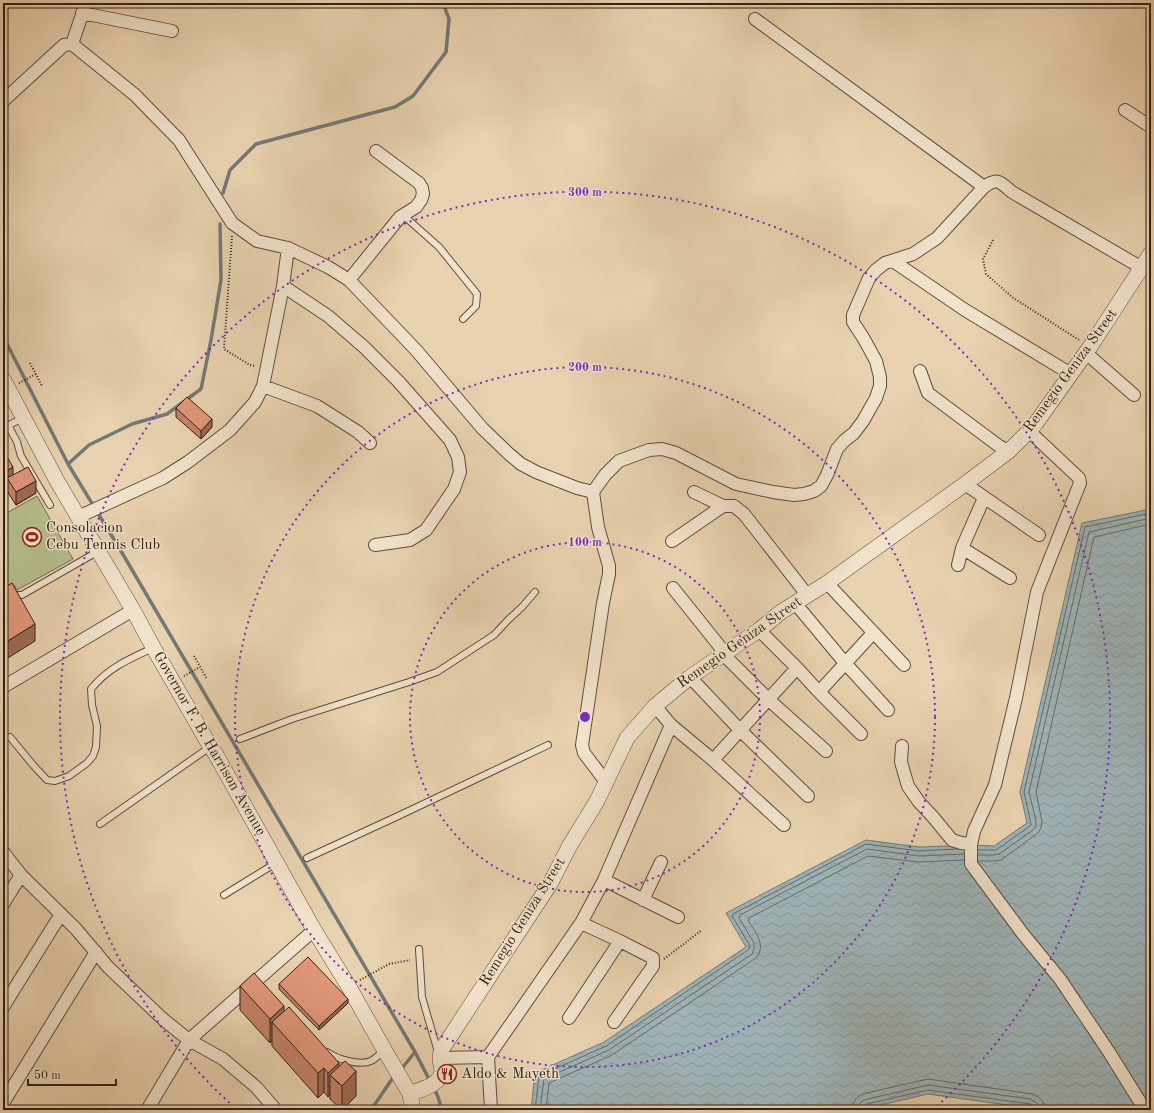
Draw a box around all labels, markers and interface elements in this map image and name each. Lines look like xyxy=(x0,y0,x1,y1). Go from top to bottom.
text: 300 m xyxy=(568,187,602,199)
street label: Remegio Geniza Street xyxy=(1021,307,1121,435)
text: 200 m xyxy=(568,362,602,374)
place label: Consolacion Cebu Tennis Club xyxy=(46,521,160,553)
sports icon: Consolacion Cebu Tennis Club xyxy=(21,526,43,548)
text: 100 m xyxy=(568,537,602,549)
street label: Remegio Geniza Street xyxy=(675,594,805,692)
street label: Governor F. B. Harrison Avenue xyxy=(150,650,268,839)
centre of rings xyxy=(578,710,592,724)
street label: Remegio Geniza Street xyxy=(477,855,569,989)
scale bar xyxy=(28,1061,116,1087)
restaurant icon: Aldo & Mayeth xyxy=(436,1063,458,1085)
place label: Aldo & Mayeth xyxy=(461,1067,559,1082)
text: 50 m xyxy=(34,1069,61,1082)

